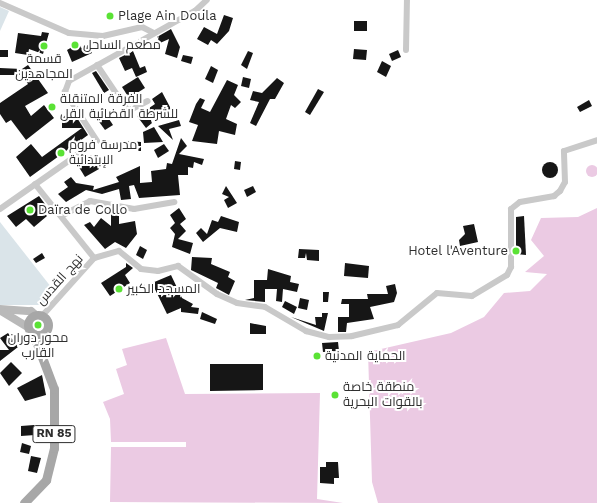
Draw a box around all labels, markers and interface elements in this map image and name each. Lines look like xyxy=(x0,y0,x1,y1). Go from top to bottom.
place label: Plage Ain Doula xyxy=(118,8,217,24)
marker: Plage Ain Doula xyxy=(105,11,115,21)
place label: مطعم الساحل xyxy=(83,37,161,53)
marker: مطعم الساحل xyxy=(70,40,80,50)
marker: قسمة المجاهدين xyxy=(39,41,49,51)
place label: قسمة المجاهدين xyxy=(15,52,73,83)
place label: الفرقة المتنقلة للشرطة القضائية القل xyxy=(60,92,178,123)
marker: الفرقة المتنقلة للشرطة القضائية القل xyxy=(47,102,57,112)
place label: مدرسة فروم الإبتدائية xyxy=(69,138,137,169)
marker: مدرسة فروم الإبتدائية xyxy=(56,148,66,158)
place label: Daïra de Collo xyxy=(38,202,128,218)
marker: Daïra de Collo xyxy=(25,205,35,215)
place label: Hotel l'Aventure xyxy=(408,243,508,259)
marker: Hotel l'Aventure xyxy=(511,246,521,256)
street label: نهج القدس xyxy=(33,251,87,309)
place label: المسجد الكبير xyxy=(127,281,200,297)
marker: المسجد الكبير xyxy=(114,284,124,294)
marker: محور دوران القارب xyxy=(33,320,43,330)
place label: محور دوران القارب xyxy=(8,331,68,362)
place label: الحماية المدنية xyxy=(325,348,406,364)
marker: الحماية المدنية xyxy=(312,351,322,361)
place label: منطقة خاصة بالقوات البحرية xyxy=(343,380,423,411)
marker: منطقة خاصة بالقوات البحرية xyxy=(330,390,340,400)
road number: RN 85 xyxy=(32,424,76,444)

